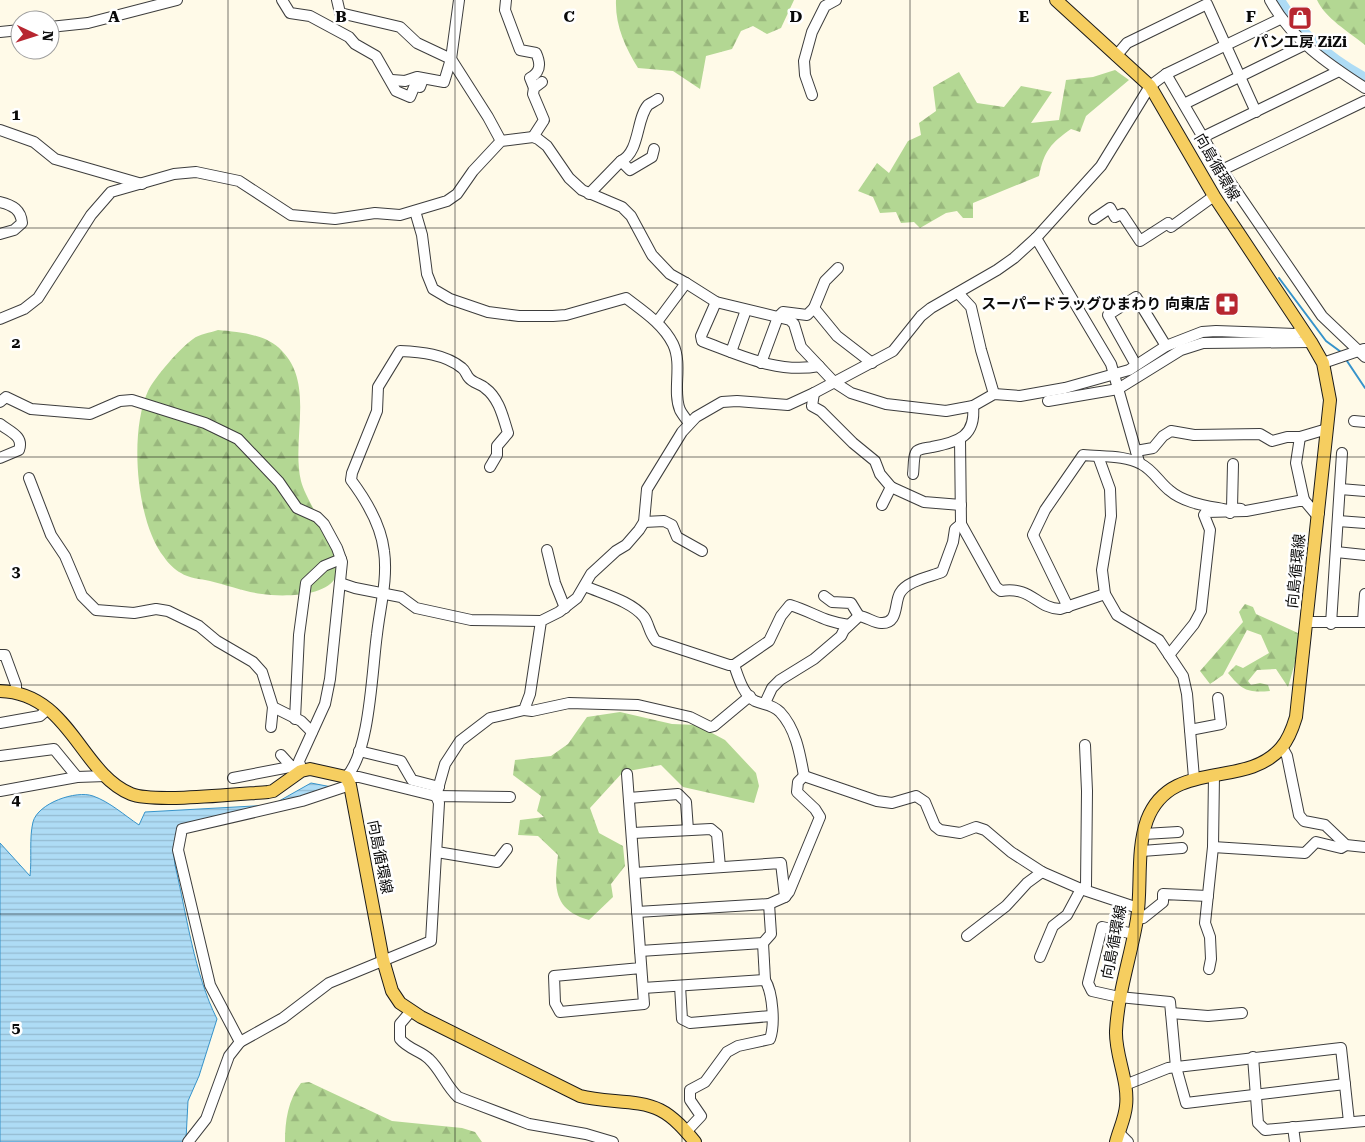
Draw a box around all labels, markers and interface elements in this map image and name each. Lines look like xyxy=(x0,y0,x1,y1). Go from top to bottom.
shop icon: パン工房 ZiZi xyxy=(1287,5,1313,31)
text: A xyxy=(108,7,120,26)
text: B xyxy=(335,7,347,26)
text: C xyxy=(563,7,575,26)
text: D xyxy=(790,7,803,26)
text: E xyxy=(1019,7,1029,26)
text: F xyxy=(1246,7,1256,26)
north arrow xyxy=(10,10,60,60)
text: N xyxy=(40,30,56,42)
place label: パン工房 ZiZi xyxy=(1253,33,1347,51)
text: 1 xyxy=(12,105,21,124)
street label: 向島循環線 xyxy=(1190,130,1244,204)
pharmacy icon: スーパードラッグひまわり 向東店 xyxy=(1214,291,1240,317)
place label: スーパードラッグひまわり 向東店 xyxy=(981,295,1210,313)
text: 2 xyxy=(12,333,21,352)
street label: 向島循環線 xyxy=(1283,533,1309,609)
text: 3 xyxy=(12,562,21,581)
text: 4 xyxy=(12,790,21,809)
street label: 向島循環線 xyxy=(364,818,396,896)
street label: 向島循環線 xyxy=(1098,903,1130,981)
text: 5 xyxy=(12,1018,21,1037)

